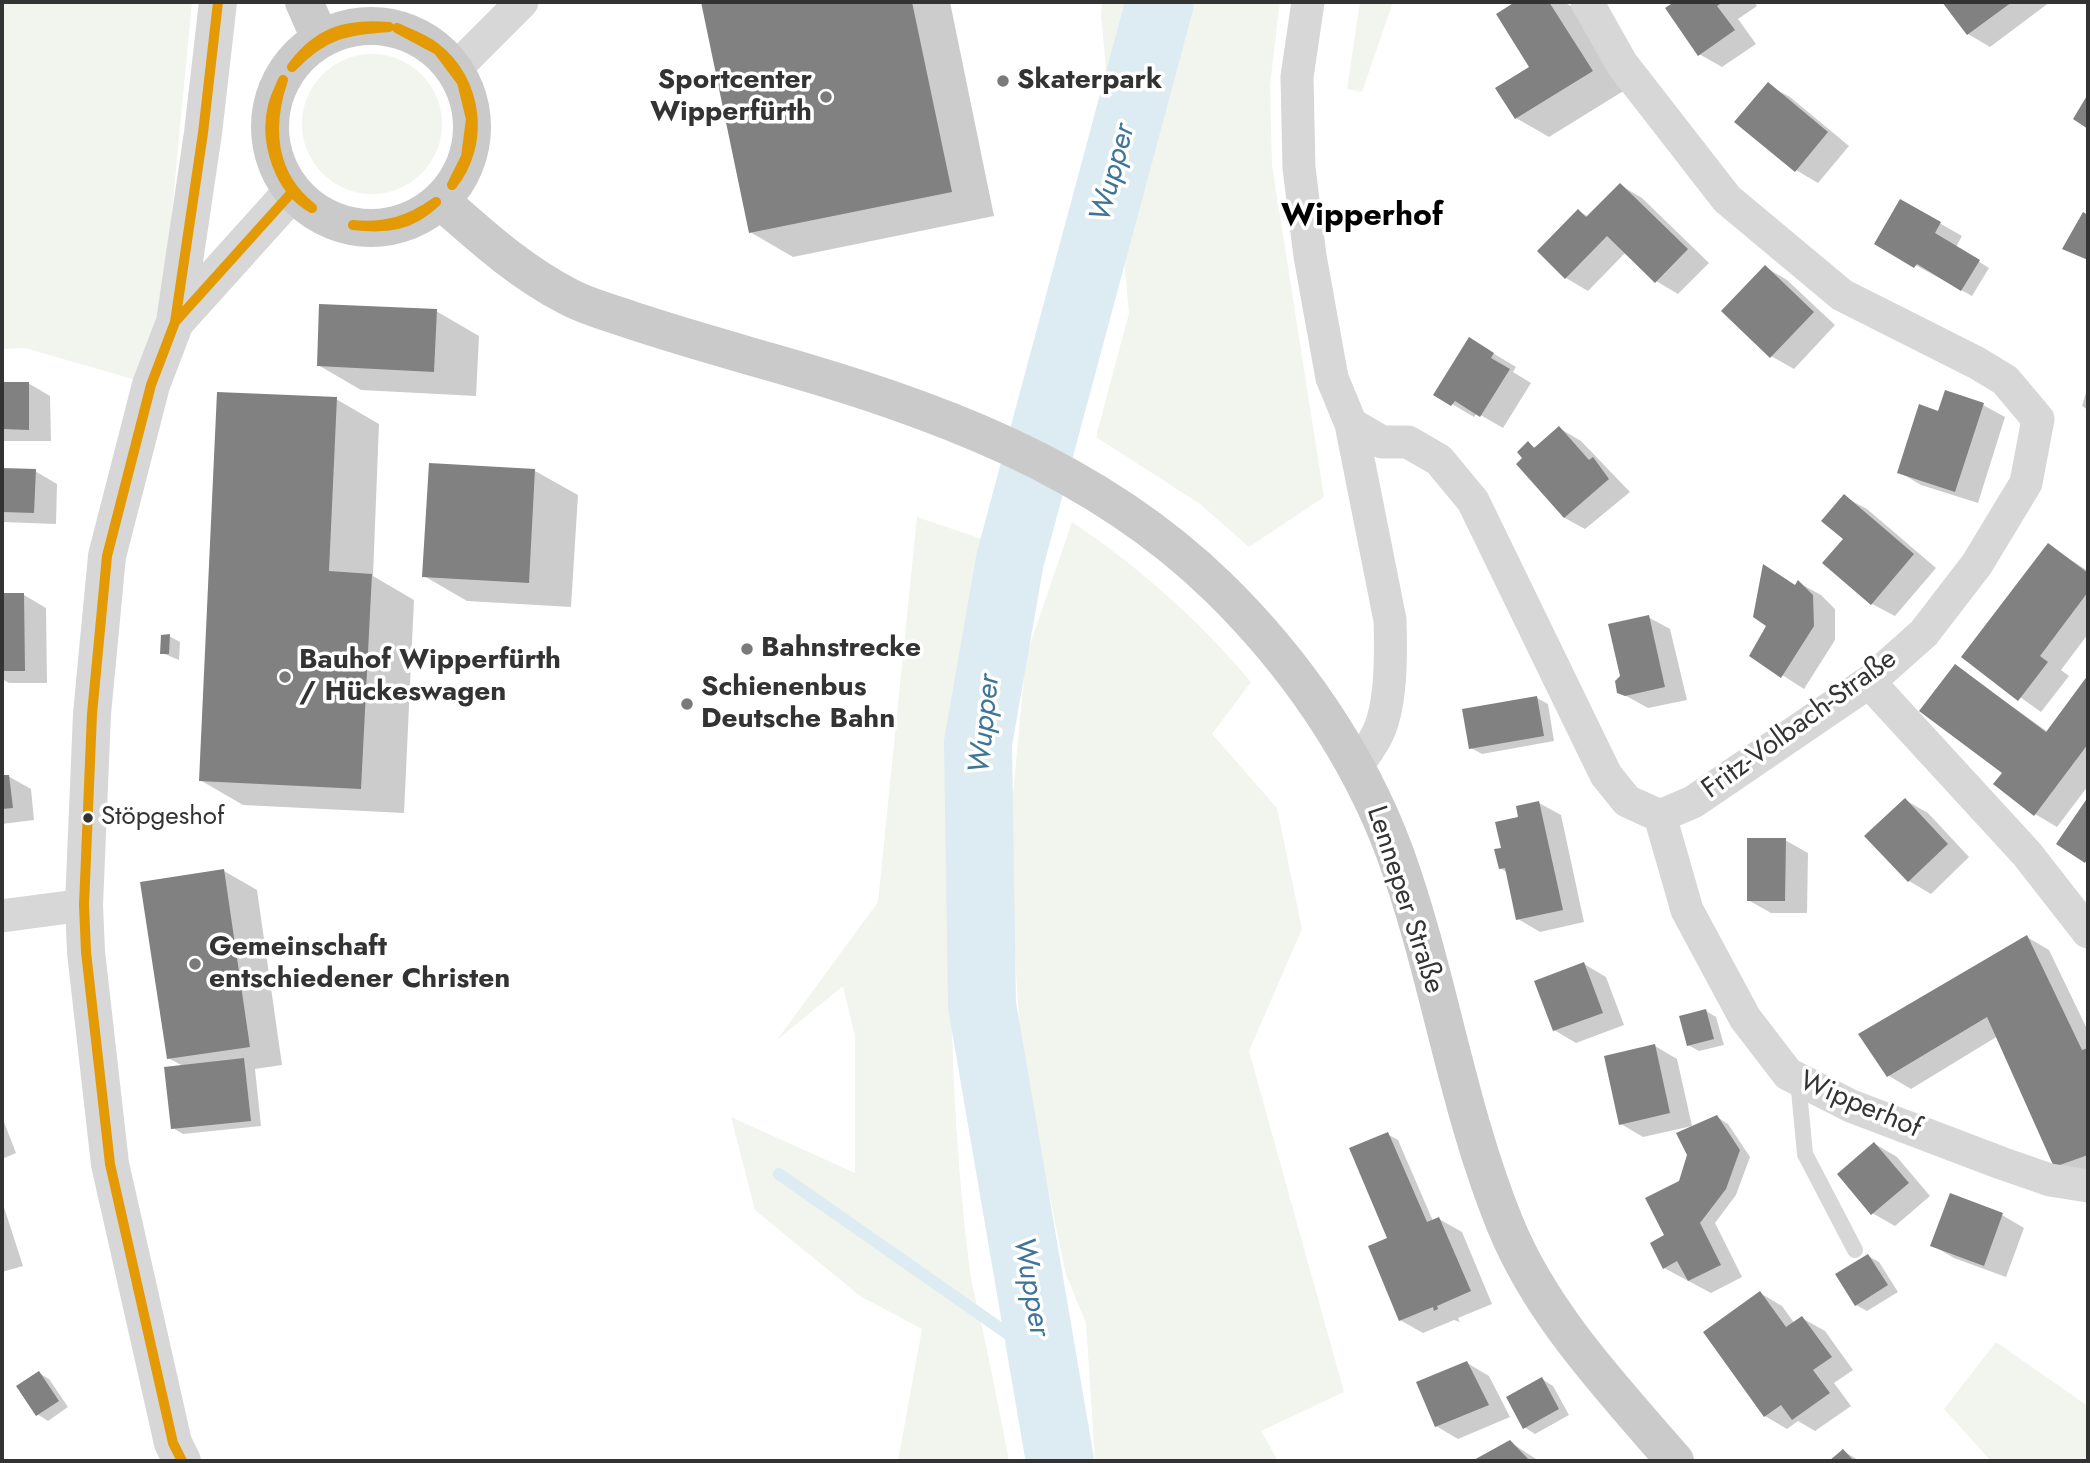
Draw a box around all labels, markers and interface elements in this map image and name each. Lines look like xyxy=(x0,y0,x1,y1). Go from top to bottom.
place label: Sportcenter Wipperfürth xyxy=(650,64,812,130)
place label: Skaterpark xyxy=(1017,64,1162,98)
marker: Skaterpark xyxy=(995,73,1011,89)
marker: Sportcenter Wipperfürth xyxy=(818,89,834,105)
water label: Wupper xyxy=(1084,120,1144,226)
district label: Wipperhof xyxy=(1281,198,1443,236)
place label: Bahnstrecke xyxy=(761,632,921,666)
marker: Bahnstrecke xyxy=(739,641,755,657)
street label: Fritz-Volbach-Straße xyxy=(1696,643,1904,807)
place label: Bauhof Wipperfürth / Hückeswagen xyxy=(299,644,561,710)
marker: Bauhof Wipperfürth / Hückeswagen xyxy=(277,669,293,685)
place label: Schienenbus Deutsche Bahn xyxy=(701,671,895,737)
water label: Wupper xyxy=(963,672,1009,776)
marker: Schienenbus Deutsche Bahn xyxy=(679,696,695,712)
place label: Stöpgeshof xyxy=(101,802,224,834)
street label: Lenneper Straße xyxy=(1358,802,1450,998)
marker: Stöpgeshof xyxy=(81,811,95,825)
place label: Gemeinschaft entschiedener Christen xyxy=(209,931,510,997)
marker: Gemeinschaft entschiedener Christen xyxy=(187,956,203,972)
street label: Wipperhof xyxy=(1794,1065,1926,1147)
water label: Wupper xyxy=(1004,1235,1056,1339)

